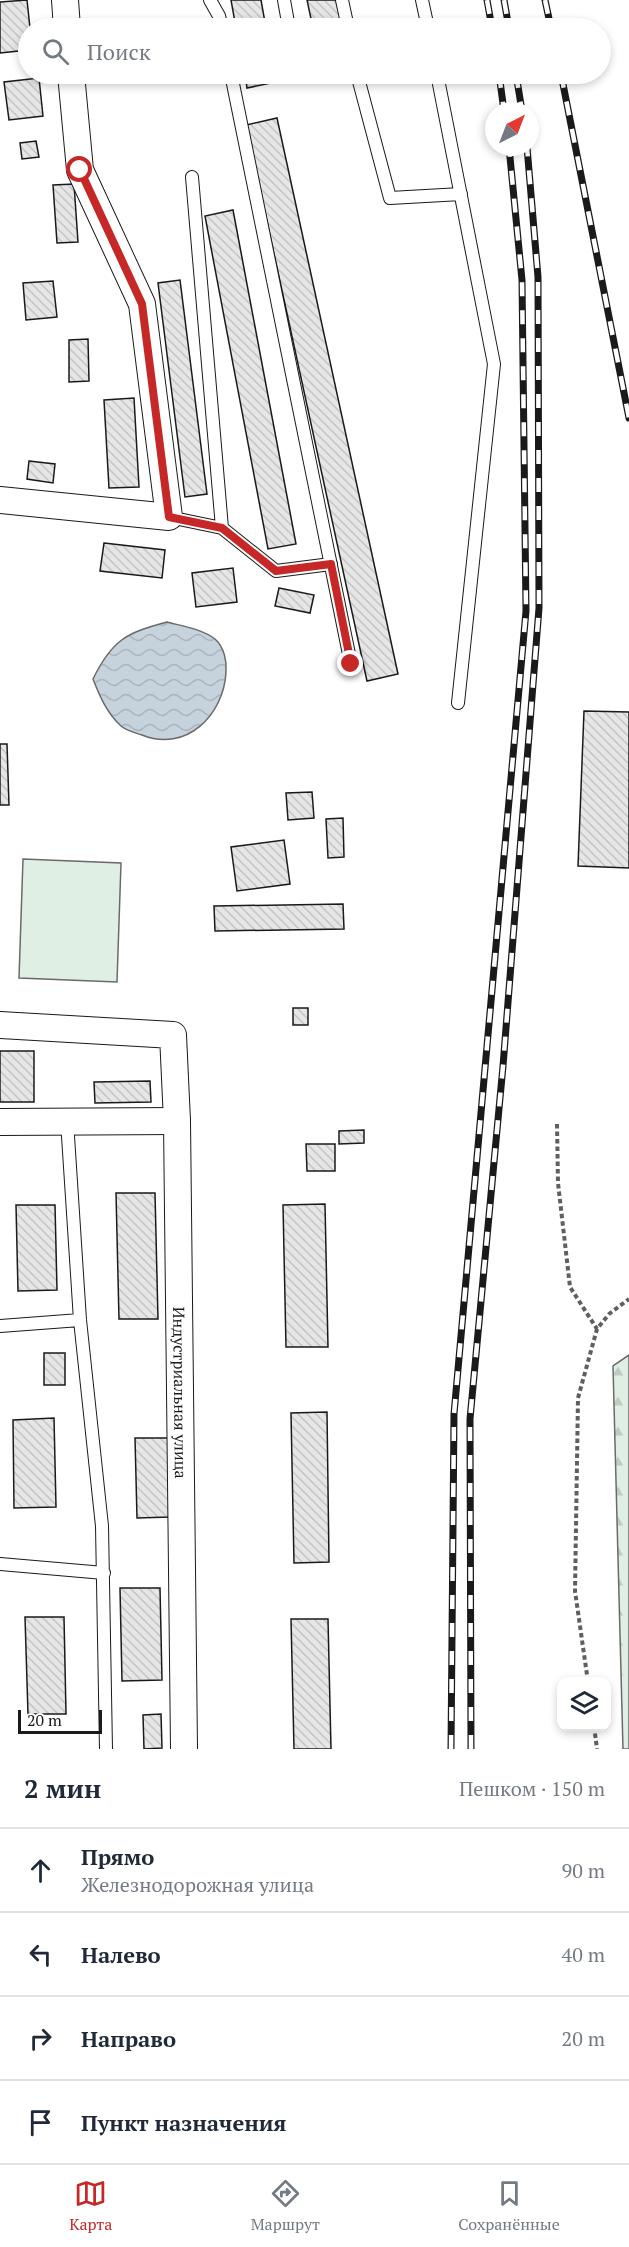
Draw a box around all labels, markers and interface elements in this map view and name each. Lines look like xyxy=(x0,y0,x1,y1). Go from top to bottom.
search box xyxy=(18,18,611,84)
icon: search xyxy=(39,35,72,68)
text: Поиск xyxy=(87,37,151,66)
north arrow xyxy=(485,102,539,156)
route start xyxy=(66,156,92,182)
route end xyxy=(337,650,363,676)
street label: Индустриальная улица xyxy=(168,1306,192,1479)
map controls xyxy=(557,1677,611,1731)
button: layers xyxy=(557,1677,611,1731)
scale bar xyxy=(18,1707,102,1734)
text: 20 m xyxy=(27,1709,62,1731)
text: 2 мин xyxy=(24,1771,101,1805)
text: Пешком · 150 m xyxy=(459,1775,605,1802)
text: Прямо xyxy=(81,1842,154,1871)
icon: ahead xyxy=(24,1854,57,1887)
text: 90 m xyxy=(562,1857,605,1884)
text: Железнодорожная улица xyxy=(81,1871,314,1898)
icon: left xyxy=(24,1938,57,1971)
text: Налево xyxy=(81,1940,161,1969)
text: 40 m xyxy=(562,1941,605,1968)
icon: right xyxy=(24,2022,57,2055)
text: Направо xyxy=(81,2024,176,2053)
text: 20 m xyxy=(562,2025,605,2052)
icon: arrive xyxy=(24,2106,57,2139)
text: Пункт назначения xyxy=(81,2108,286,2137)
tab: Карта xyxy=(69,2177,112,2235)
tab: Маршрут xyxy=(251,2177,320,2235)
tab: Сохранённые xyxy=(458,2177,560,2235)

